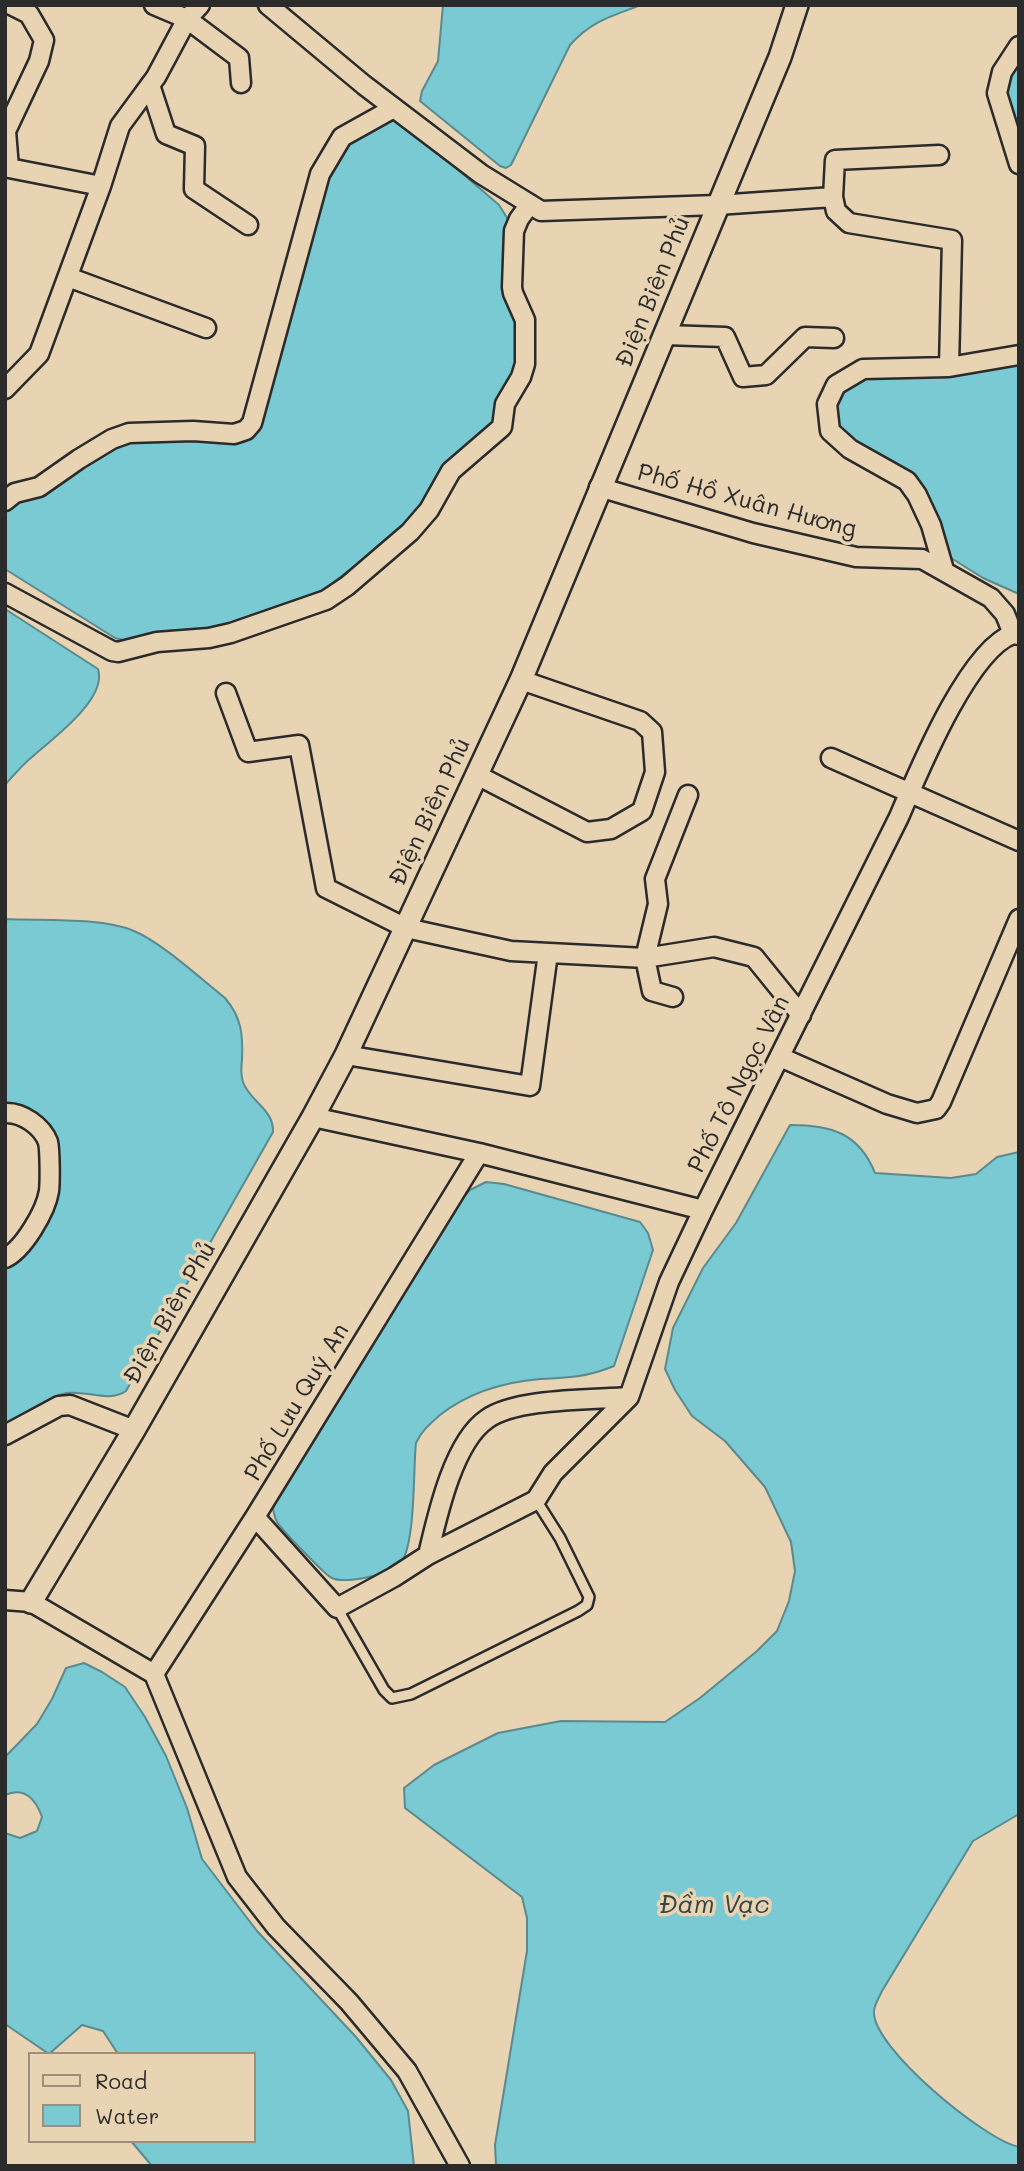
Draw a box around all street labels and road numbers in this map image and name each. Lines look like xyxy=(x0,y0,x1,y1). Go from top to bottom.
street label: Điện Biên Phủ xyxy=(610,212,696,372)
street label: Phố Hồ Xuân Hương xyxy=(634,458,860,544)
street label: Điện Biên Phủ xyxy=(383,733,477,891)
street label: Phố Tô Ngọc Vân xyxy=(682,991,796,1177)
street label: Điện Biên Phủ xyxy=(118,1237,222,1389)
street label: Phố Lưu Quý An xyxy=(239,1318,355,1486)

